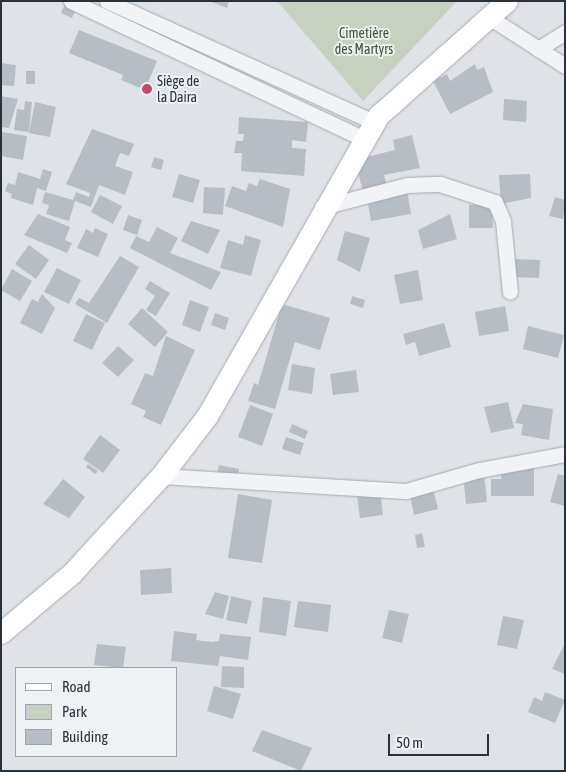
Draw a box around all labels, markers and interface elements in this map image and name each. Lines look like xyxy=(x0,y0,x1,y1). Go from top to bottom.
park label: Cimetière des Martyrs xyxy=(335,25,393,58)
place label: Siège de la Daira xyxy=(157,73,199,105)
marker: Siège de la Daira xyxy=(141,83,153,95)
legend xyxy=(15,667,178,757)
text: Road xyxy=(62,678,91,695)
text: Park xyxy=(62,703,87,720)
scale bar xyxy=(391,724,492,756)
text: Building xyxy=(62,728,108,745)
text: 50 m xyxy=(396,734,423,751)

